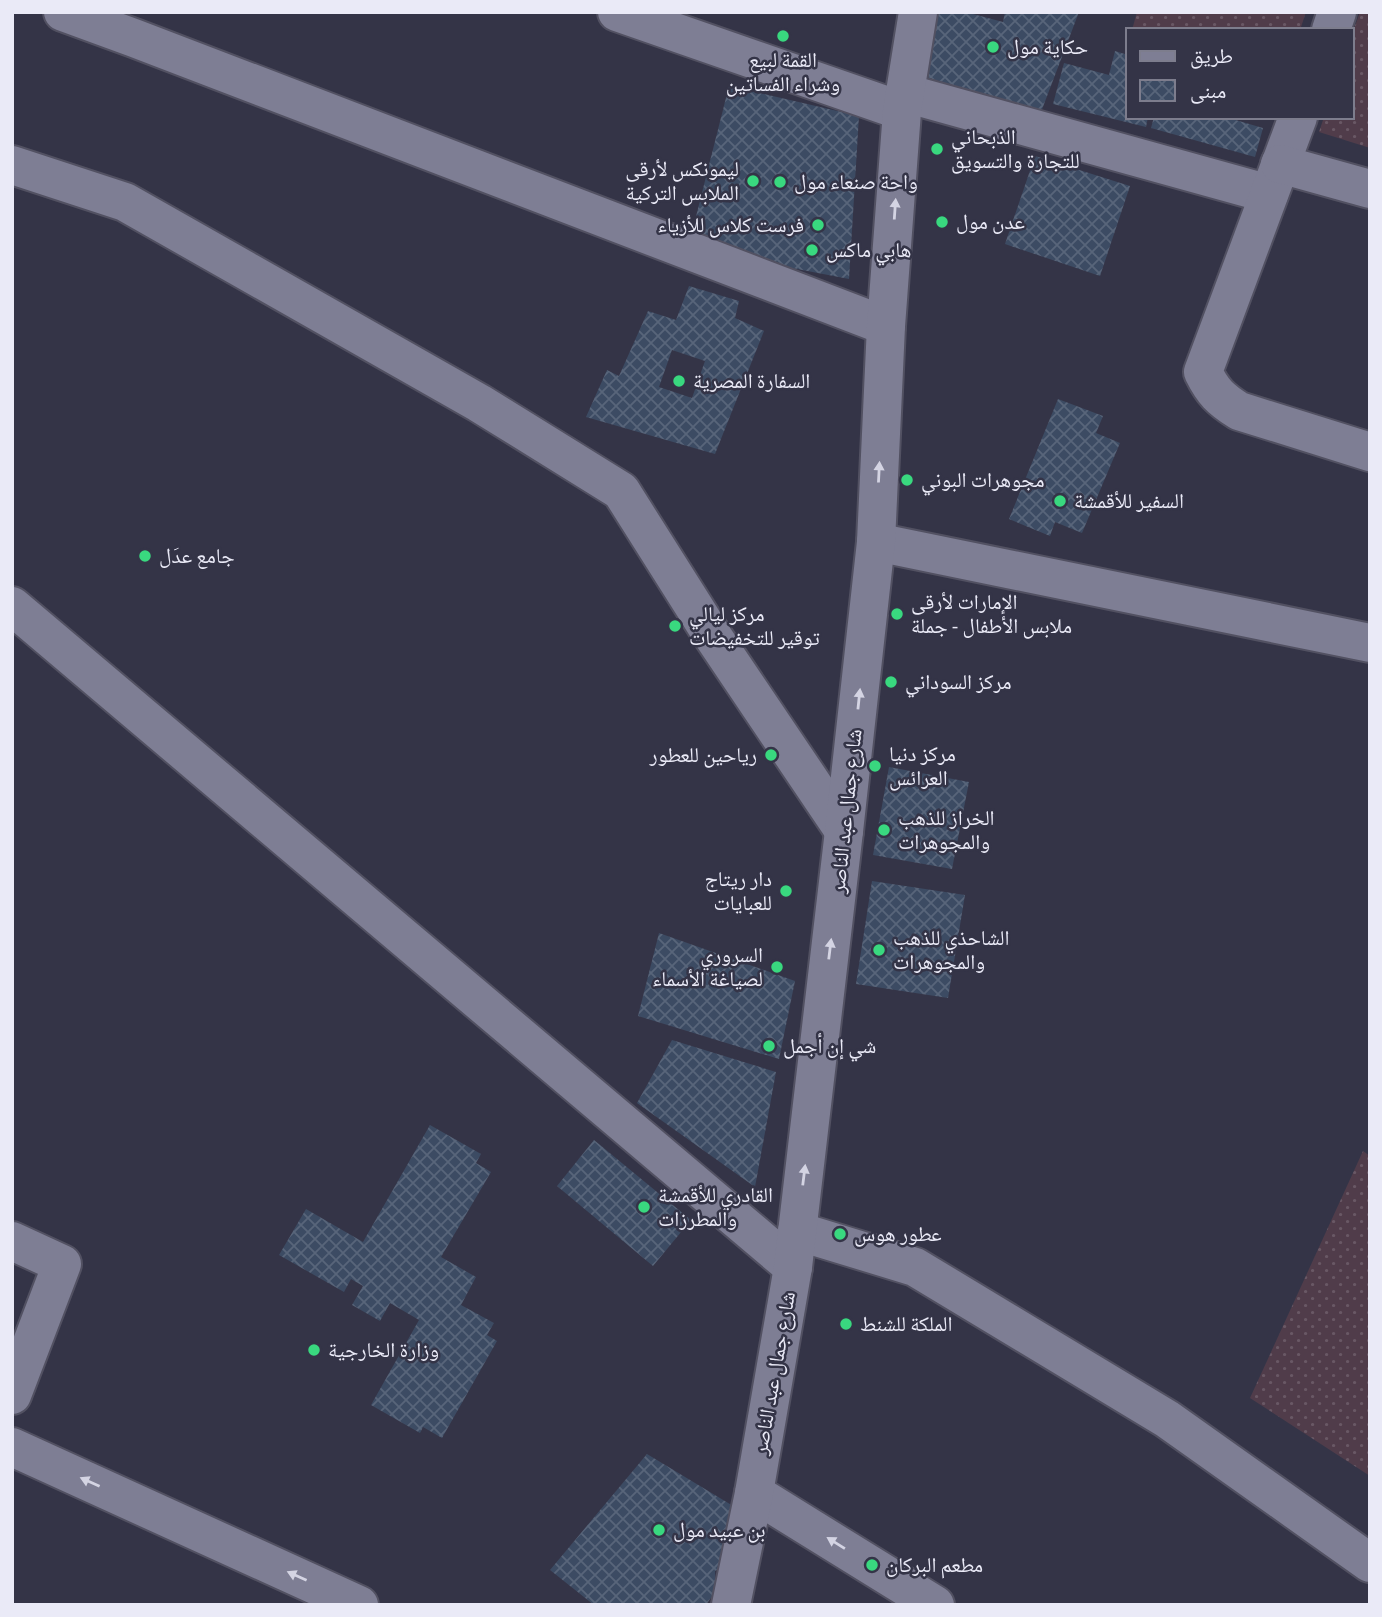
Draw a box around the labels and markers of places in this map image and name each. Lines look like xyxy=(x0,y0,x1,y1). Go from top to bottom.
marker: القمة لبيع وشراء الفساتين xyxy=(775,28,791,44)
place label: حكاية مول xyxy=(1007,32,1088,62)
marker: حكاية مول xyxy=(985,39,1001,55)
place label: القمة لبيع وشراء الفساتين xyxy=(726,45,840,99)
place label: الذبحاني للتجارة والتسويق xyxy=(951,122,1080,176)
marker: الذبحاني للتجارة والتسويق xyxy=(929,141,945,157)
place label: ليمونكس لأرقى الملابس التركية xyxy=(625,154,739,208)
place label: واحة صنعاء مول xyxy=(794,167,918,197)
marker: ليمونكس لأرقى الملابس التركية xyxy=(745,173,761,189)
marker: واحة صنعاء مول xyxy=(772,174,788,190)
place label: عدن مول xyxy=(956,207,1025,237)
place label: فرست كلاس للأزياء xyxy=(657,210,804,240)
marker: عدن مول xyxy=(934,214,950,230)
marker: فرست كلاس للأزياء xyxy=(810,217,826,233)
place label: هابي ماكس xyxy=(826,235,911,266)
marker: هابي ماكس xyxy=(804,242,820,258)
place label: السفارة المصرية xyxy=(693,366,810,396)
marker: السفارة المصرية xyxy=(671,373,687,389)
place label: مجوهرات البوني xyxy=(921,465,1045,496)
marker: مجوهرات البوني xyxy=(899,472,915,488)
place label: السفير للأقمشة xyxy=(1074,486,1184,516)
marker: السفير للأقمشة xyxy=(1052,493,1068,509)
place label: جامع عدَل xyxy=(159,541,235,571)
marker: جامع عدَل xyxy=(137,548,153,564)
place label: الإمارات لأرقى ملابس الأطفال - جملة xyxy=(911,587,1072,641)
place label: مركز ليالي توقير للتخفيضات xyxy=(689,599,820,653)
marker: الإمارات لأرقى ملابس الأطفال - جملة xyxy=(889,606,905,622)
marker: مركز ليالي توقير للتخفيضات xyxy=(667,618,683,634)
place label: مركز السوداني xyxy=(905,667,1012,698)
marker: مركز السوداني xyxy=(883,674,899,690)
place label: مركز دنيا العرائس xyxy=(889,739,956,793)
place label: رياحين للعطور xyxy=(649,740,757,770)
marker: رياحين للعطور xyxy=(763,747,779,763)
marker: مركز دنيا العرائس xyxy=(867,758,883,774)
place label: الخراز للذهب والمجوهرات xyxy=(898,803,995,857)
marker: الخراز للذهب والمجوهرات xyxy=(876,822,892,838)
place label: دار ريتاج للعبايات xyxy=(704,864,772,918)
marker: دار ريتاج للعبايات xyxy=(778,883,794,899)
place label: الشاحذي للذهب والمجوهرات xyxy=(893,923,1010,977)
place label: السروري لصياغة الأسماء xyxy=(652,940,763,994)
marker: الشاحذي للذهب والمجوهرات xyxy=(871,942,887,958)
marker: السروري لصياغة الأسماء xyxy=(769,959,785,975)
place label: شي إن أجمل xyxy=(783,1031,876,1062)
marker: شي إن أجمل xyxy=(761,1038,777,1054)
place label: القادري للأقمشة والمطرزات xyxy=(658,1180,773,1234)
marker: القادري للأقمشة والمطرزات xyxy=(636,1199,652,1215)
place label: عطور هوس xyxy=(854,1219,942,1249)
marker: عطور هوس xyxy=(832,1226,848,1242)
place label: الملكة للشنط xyxy=(860,1309,953,1339)
marker: الملكة للشنط xyxy=(838,1316,854,1332)
place label: وزارة الخارجية xyxy=(328,1335,439,1365)
marker: وزارة الخارجية xyxy=(306,1342,322,1358)
place label: بن عبيد مول xyxy=(673,1515,766,1545)
marker: بن عبيد مول xyxy=(651,1522,667,1538)
place label: مطعم البركان xyxy=(886,1550,983,1580)
marker: مطعم البركان xyxy=(864,1557,880,1573)

